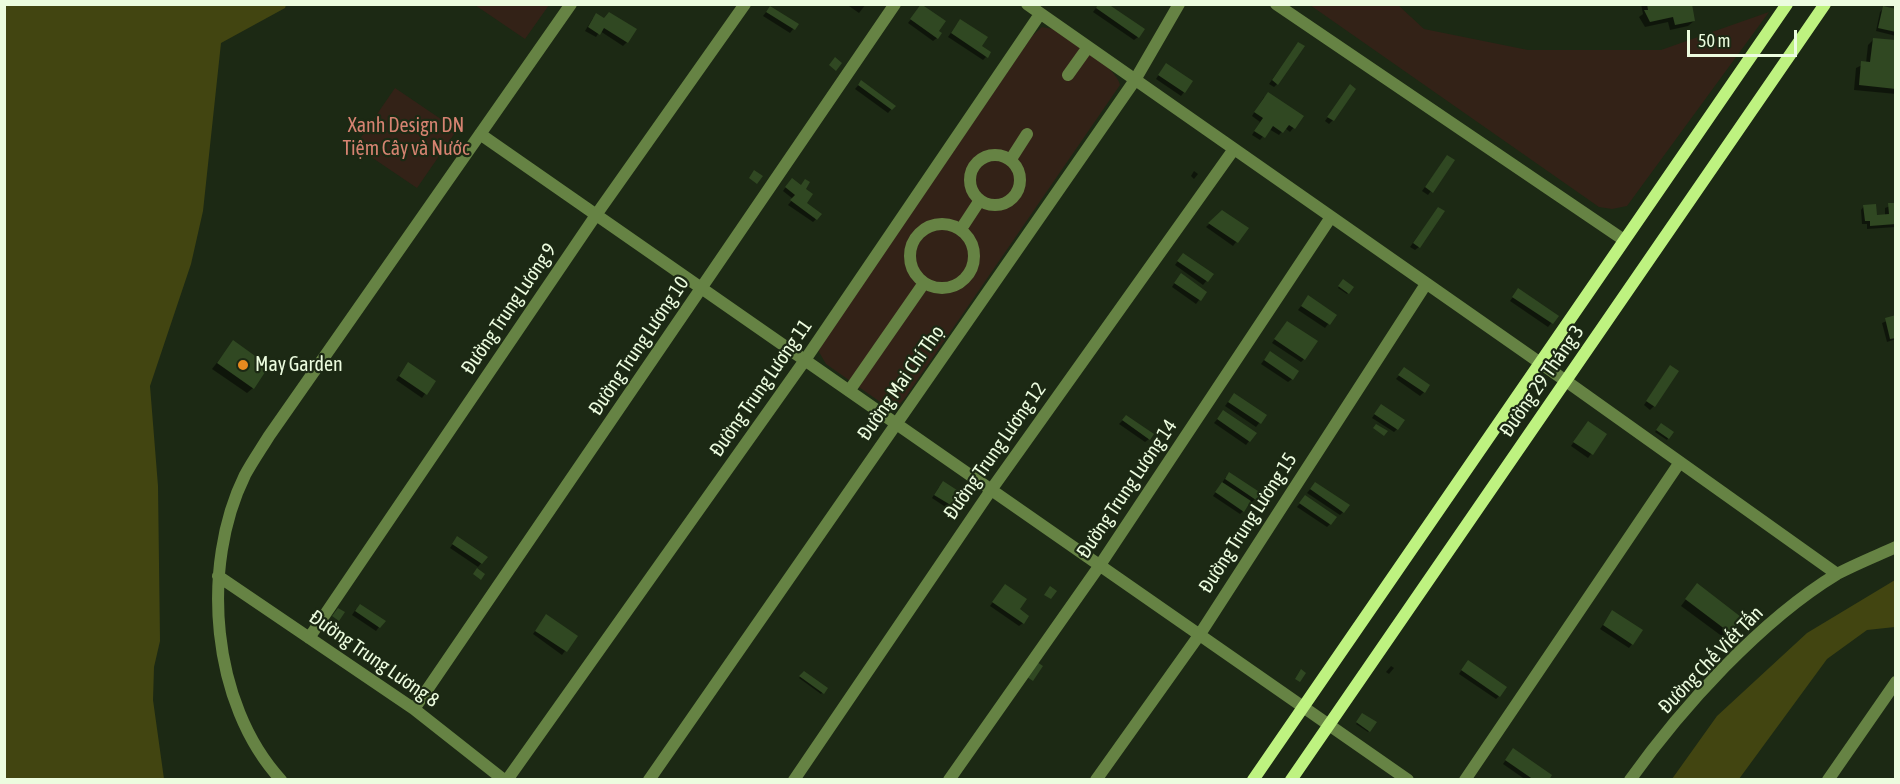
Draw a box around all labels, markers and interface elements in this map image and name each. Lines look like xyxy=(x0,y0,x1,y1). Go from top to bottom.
scale bar xyxy=(1690,18,1800,56)
text: 50 m xyxy=(1698,30,1730,51)
park label: Xanh Design DN Tiệm Cây và Nước xyxy=(343,114,469,161)
street label: Đường Trung Lương 9 xyxy=(456,239,562,379)
street label: Đường Trung Lương 10 xyxy=(584,272,694,420)
street label: Đường Trung Lương 11 xyxy=(705,315,817,461)
street label: Đường Mai Chí Thọ xyxy=(852,321,950,445)
street label: Đường 29 Tháng 3 xyxy=(1495,321,1589,441)
place label: May Garden xyxy=(255,353,343,377)
marker: May Garden xyxy=(236,358,250,372)
street label: Đường Trung Lương 12 xyxy=(939,378,1051,524)
street label: Đường Trung Lương 14 xyxy=(1072,415,1182,563)
street label: Đường Trung Lương 15 xyxy=(1194,448,1302,598)
street label: Đường Chế Viết Tấn xyxy=(1654,601,1768,719)
street label: Đường Trung Lương 8 xyxy=(305,605,443,713)

